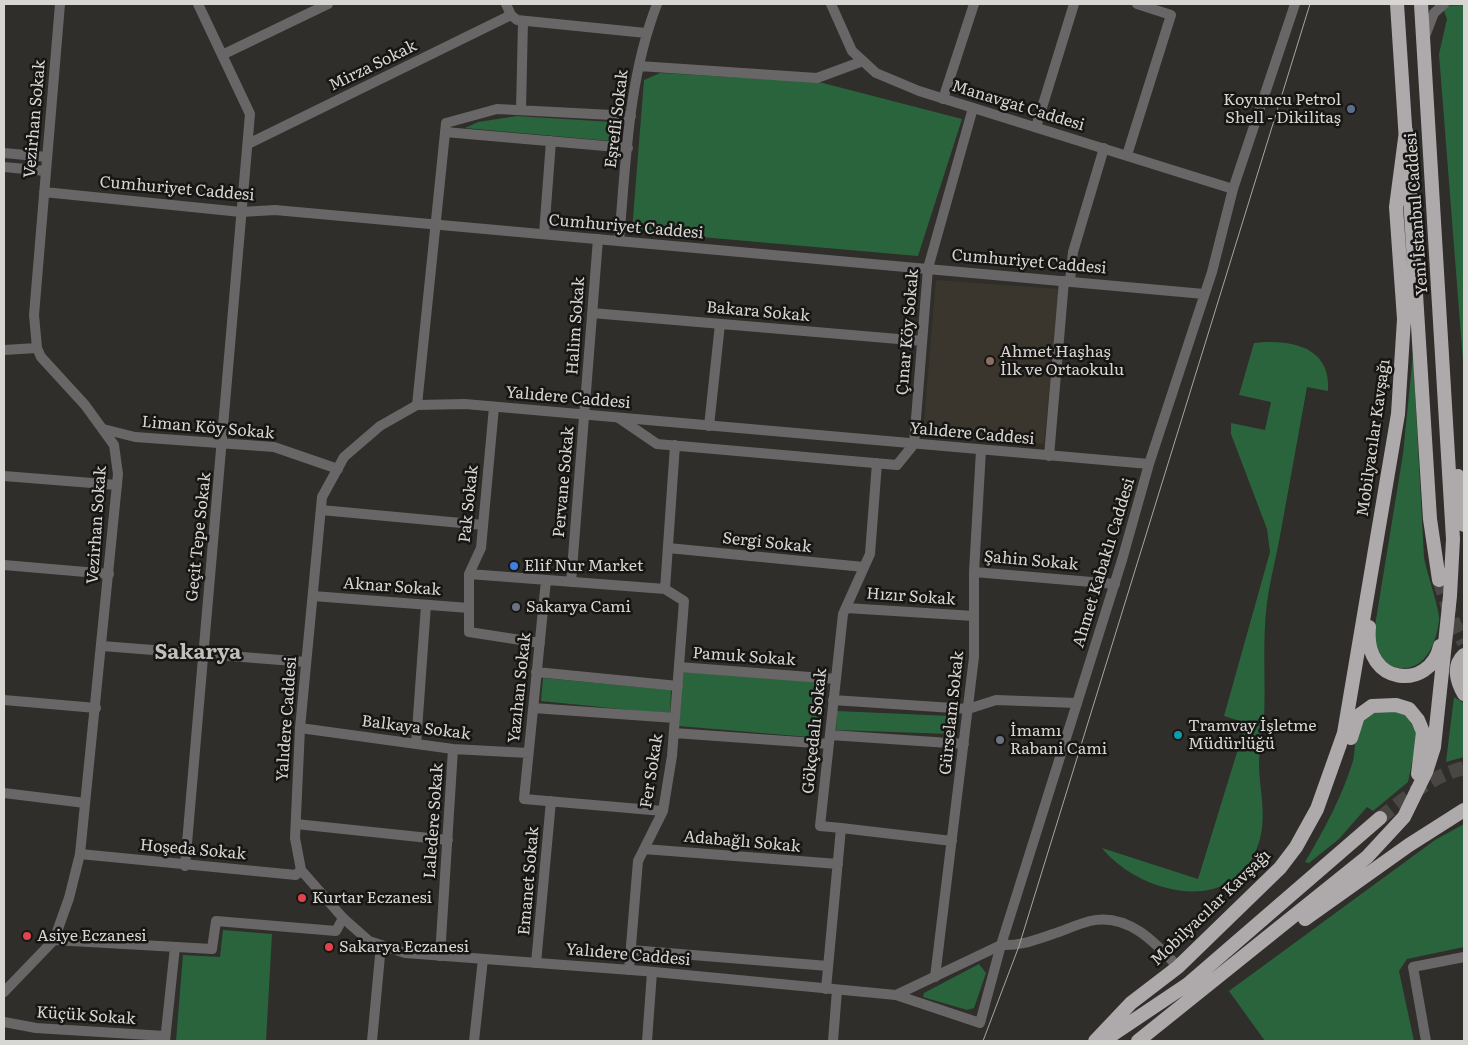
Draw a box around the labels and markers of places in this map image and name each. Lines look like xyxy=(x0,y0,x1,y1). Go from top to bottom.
place label: Koyuncu Petrol Shell - Dikilitaş xyxy=(1223,90,1341,128)
marker: Koyuncu Petrol Shell - Dikilitaş xyxy=(1345,103,1357,115)
place label: Ahmet Haşhaş İlk ve Ortaokulu xyxy=(1000,342,1124,380)
marker: Ahmet Haşhaş İlk ve Ortaokulu xyxy=(984,355,996,367)
place label: Elif Nur Market xyxy=(524,556,643,576)
marker: Elif Nur Market xyxy=(508,560,520,572)
place label: Sakarya Cami xyxy=(526,597,631,617)
marker: Sakarya Cami xyxy=(510,601,522,613)
place label: Tramvay İşletme Müdürlüğü xyxy=(1188,716,1317,754)
place label: İmamı Rabani Cami xyxy=(1010,721,1107,759)
marker: Tramvay İşletme Müdürlüğü xyxy=(1172,729,1184,741)
marker: İmamı Rabani Cami xyxy=(994,734,1006,746)
place label: Kurtar Eczanesi xyxy=(312,888,432,908)
marker: Kurtar Eczanesi xyxy=(296,892,308,904)
place label: Asiye Eczanesi xyxy=(37,926,147,946)
marker: Asiye Eczanesi xyxy=(21,930,33,942)
place label: Sakarya Eczanesi xyxy=(339,937,469,957)
marker: Sakarya Eczanesi xyxy=(323,941,335,953)

